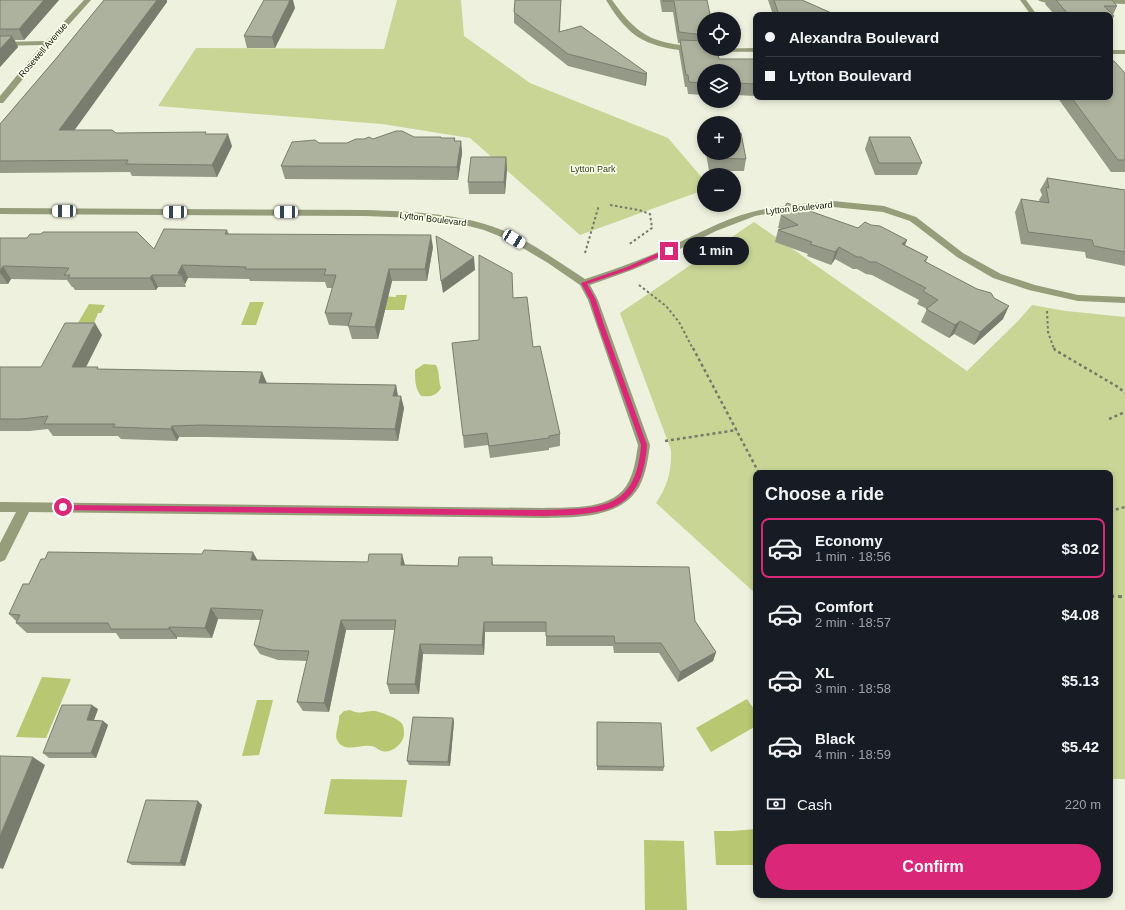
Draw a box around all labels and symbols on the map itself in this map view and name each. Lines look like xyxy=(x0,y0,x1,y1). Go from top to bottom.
street label: Rosewell Avenue xyxy=(17,21,69,79)
park label: Lytton Park xyxy=(570,164,616,174)
street label: Lytton Boulevard xyxy=(765,200,833,216)
car xyxy=(52,205,76,217)
car xyxy=(163,206,187,218)
car xyxy=(274,206,298,218)
street label: Lytton Boulevard xyxy=(399,210,467,228)
car xyxy=(501,228,527,250)
callout: 1 min xyxy=(683,237,749,265)
route end xyxy=(660,242,678,260)
route start xyxy=(54,498,72,516)

